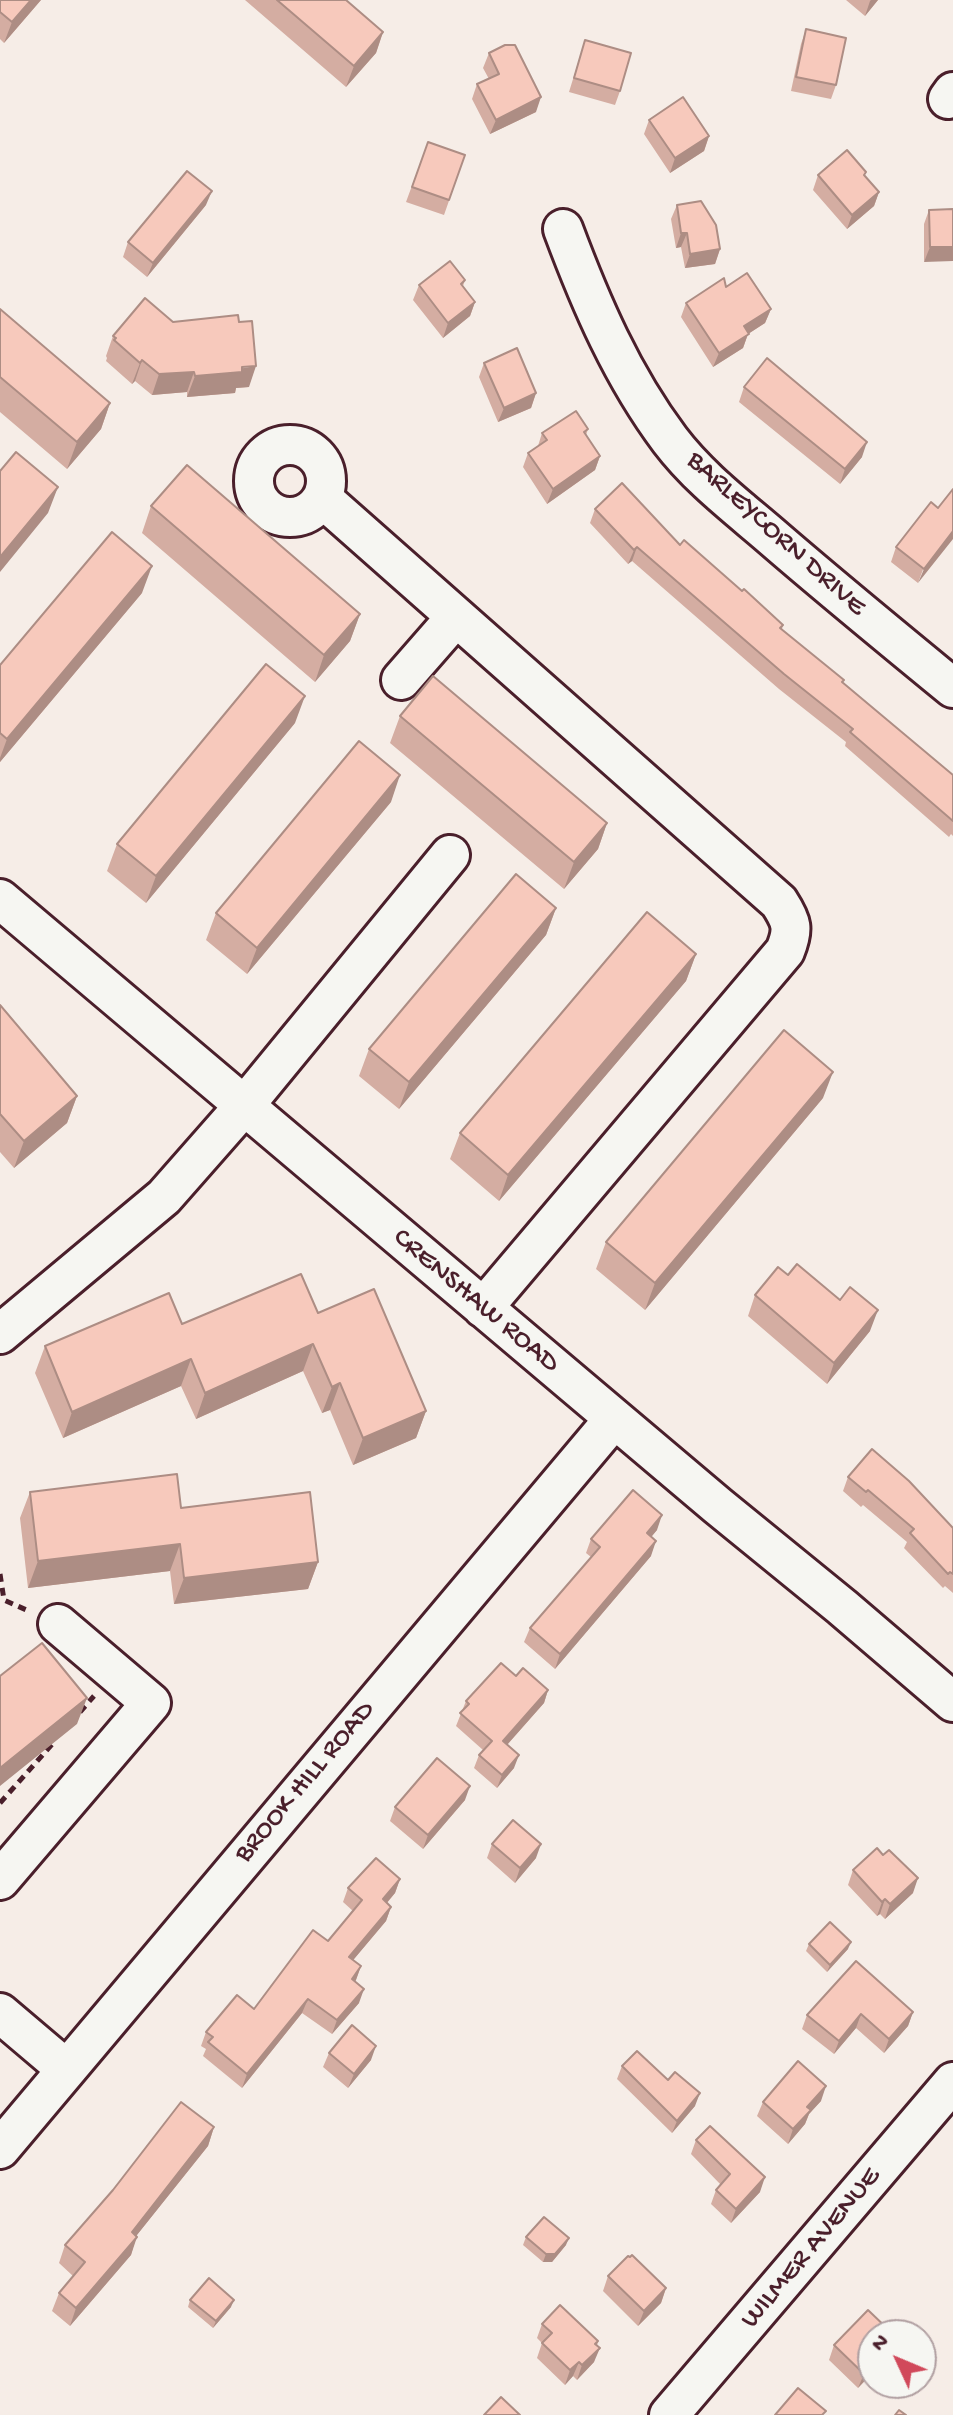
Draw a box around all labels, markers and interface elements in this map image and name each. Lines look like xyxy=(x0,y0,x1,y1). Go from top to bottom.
street label: BARLEYCORN DRIVE xyxy=(678,445,872,625)
street label: CRENSHAW ROAD xyxy=(385,1222,565,1382)
street label: BROOK HILL ROAD xyxy=(229,1695,383,1871)
street label: WILMER AVENUE xyxy=(735,2161,889,2337)
north arrow xyxy=(857,2319,937,2399)
text: N xyxy=(867,2330,896,2358)

